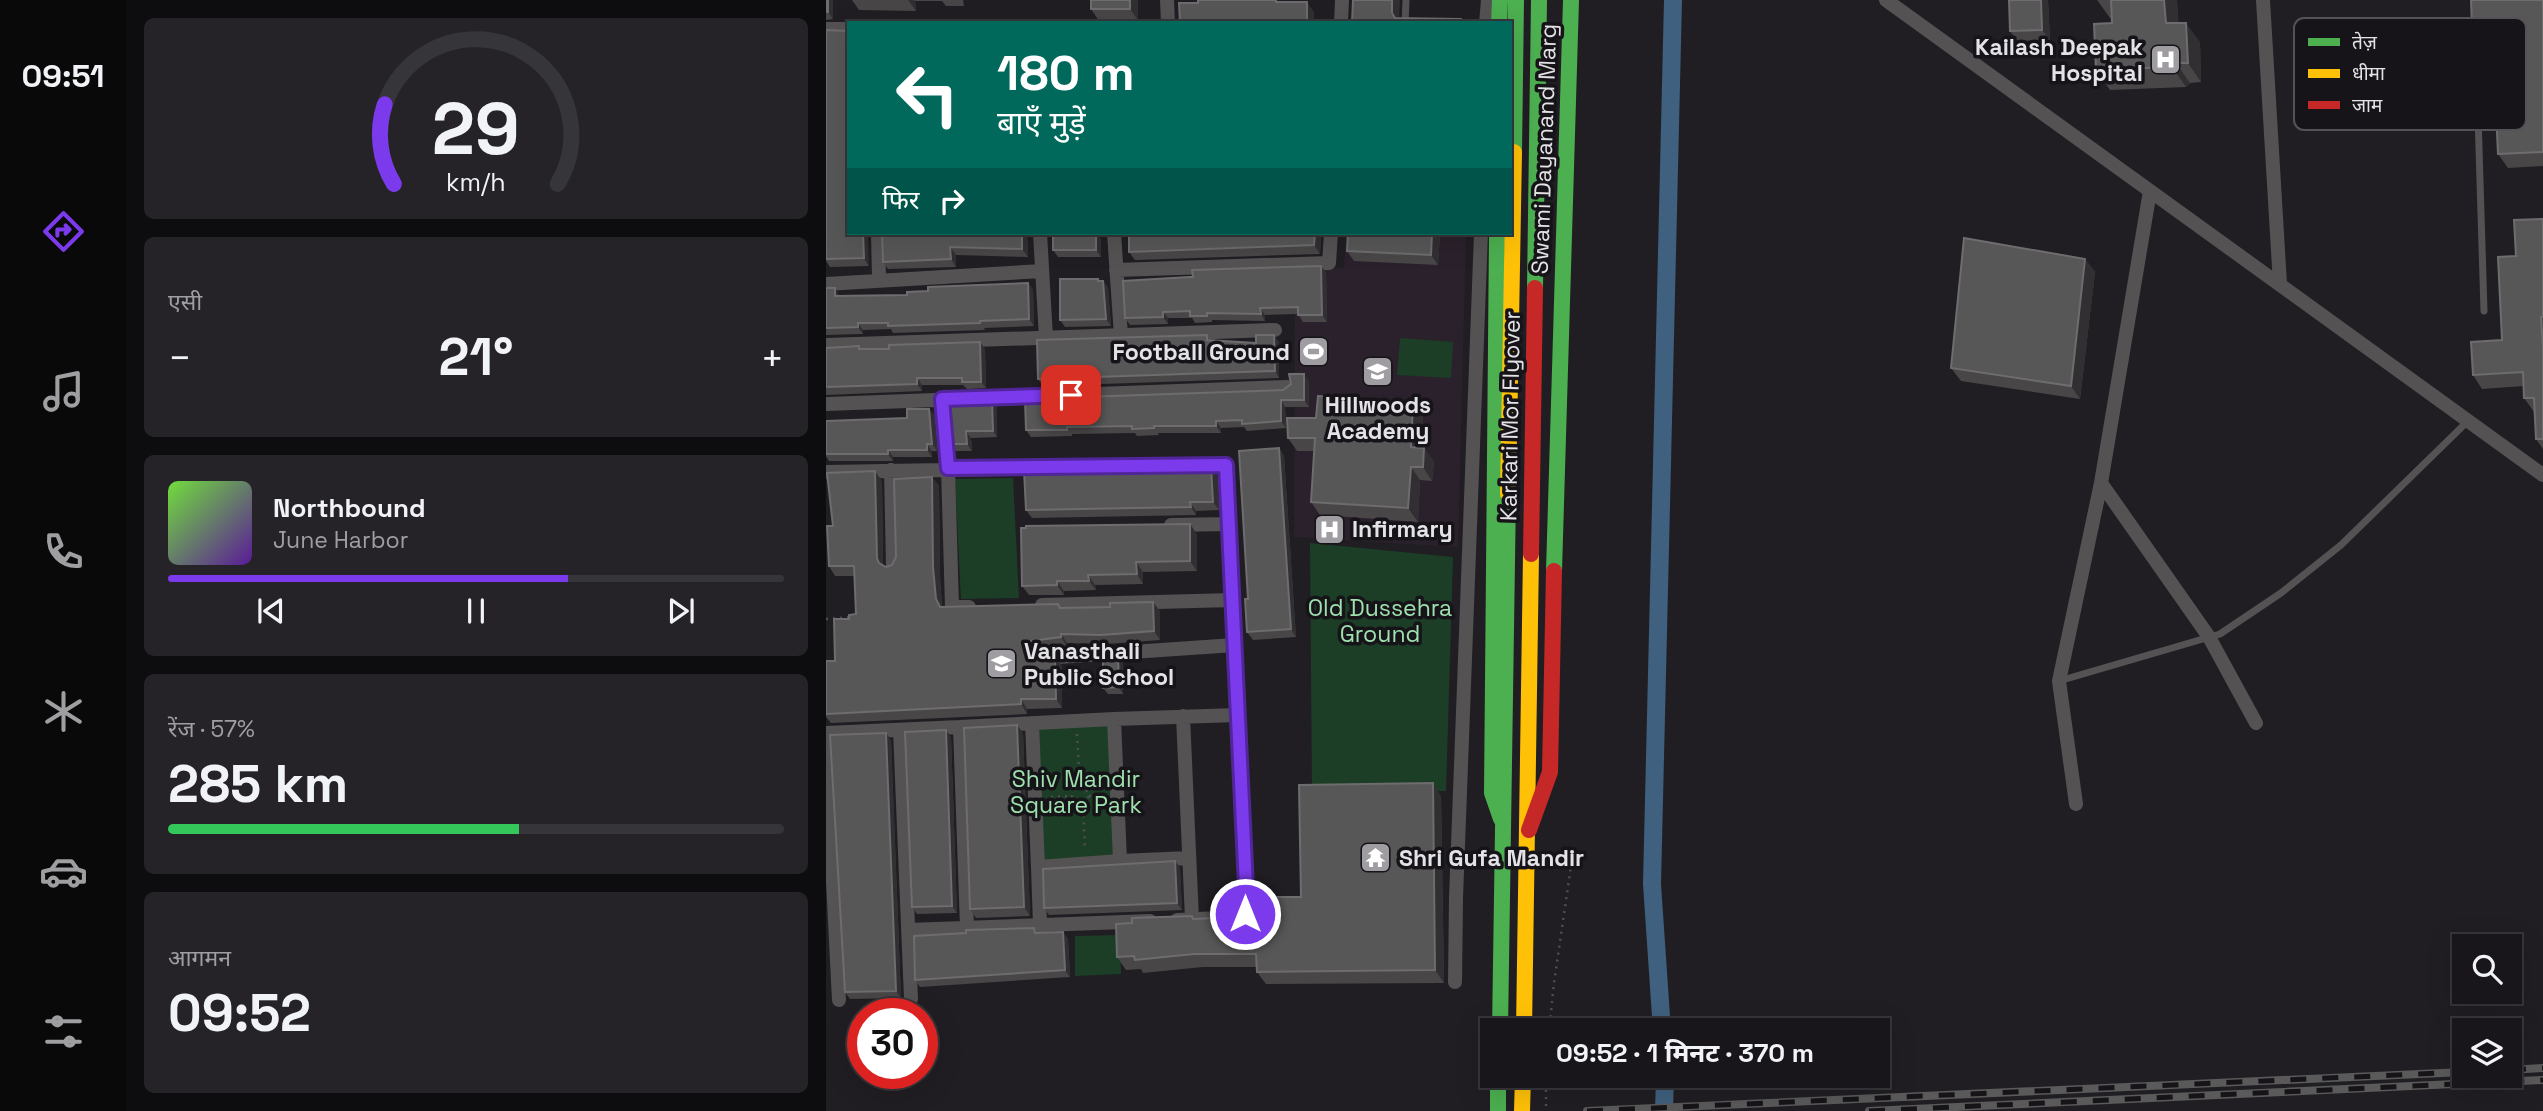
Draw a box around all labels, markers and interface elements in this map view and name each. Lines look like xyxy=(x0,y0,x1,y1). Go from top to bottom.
legend xyxy=(2294,18,2526,130)
street label: Swami Dayanand Marg xyxy=(1525,23,1563,275)
text: तेज़ xyxy=(2352,30,2378,55)
place label: Kailash Deepak Hospital xyxy=(1975,32,2143,88)
text: 180 m xyxy=(997,42,1135,104)
hospital icon: Kailash Deepak Hospital xyxy=(2149,43,2183,77)
icon: left xyxy=(882,49,973,140)
text: 09:51 xyxy=(21,56,105,96)
text: धीमा xyxy=(2352,61,2386,86)
text: 29 xyxy=(432,83,520,176)
text: जाम xyxy=(2352,93,2383,118)
text: बाएँ मुड़ें xyxy=(997,103,1086,143)
text: km/h xyxy=(446,166,506,198)
icon: right xyxy=(933,182,971,220)
text: फिर xyxy=(882,183,919,217)
icon: directions xyxy=(39,207,88,256)
text: एसी xyxy=(168,287,202,317)
street label: Karkari Mor Flyover xyxy=(1493,311,1527,521)
text: 21° xyxy=(439,324,513,390)
text: − xyxy=(168,334,192,382)
text: + xyxy=(760,334,784,382)
sports icon: Football Ground xyxy=(1296,335,1330,369)
place label: Football Ground xyxy=(1112,337,1290,367)
school or university icon: Hillwoods Academy xyxy=(1361,354,1395,388)
pin xyxy=(1041,365,1101,425)
icon: music xyxy=(39,367,88,416)
icon: arrive xyxy=(1052,376,1090,414)
place label: Hillwoods Academy xyxy=(1325,390,1431,446)
text: Northbound xyxy=(273,491,426,525)
hospital icon: Infirmary xyxy=(1312,512,1346,546)
place label: Infirmary xyxy=(1352,514,1453,544)
text: June Harbor xyxy=(273,525,408,555)
icon: phone xyxy=(39,527,88,576)
icon: previous xyxy=(252,592,290,630)
icon: pause xyxy=(457,592,495,630)
icon: next xyxy=(662,592,700,630)
park label: Old Dussehra Ground xyxy=(1308,593,1452,649)
place label: Vanasthali Public School xyxy=(1024,636,1174,692)
school or university icon: Vanasthali Public School xyxy=(984,647,1018,681)
icon: climate xyxy=(39,687,88,736)
text: रेंज · 57% xyxy=(168,714,255,744)
text: 285 km xyxy=(168,751,348,817)
park label: Shiv Mandir Square Park xyxy=(1010,764,1142,820)
temple icon: Shri Gufa Mandir xyxy=(1359,841,1393,875)
place label: Shri Gufa Mandir xyxy=(1399,843,1584,873)
icon: car xyxy=(39,847,88,896)
position arrow xyxy=(1208,877,1282,951)
map controls xyxy=(2452,934,2522,1088)
button: search xyxy=(2452,934,2522,1004)
text: आगमन xyxy=(168,943,231,973)
text: 09:52 xyxy=(168,980,311,1046)
speed limit sign: 30 xyxy=(847,998,938,1089)
icon: filters xyxy=(39,1007,88,1056)
button: layers xyxy=(2452,1018,2522,1088)
text: 09:52 · 1 मिनट · 370 m xyxy=(1556,1036,1814,1070)

